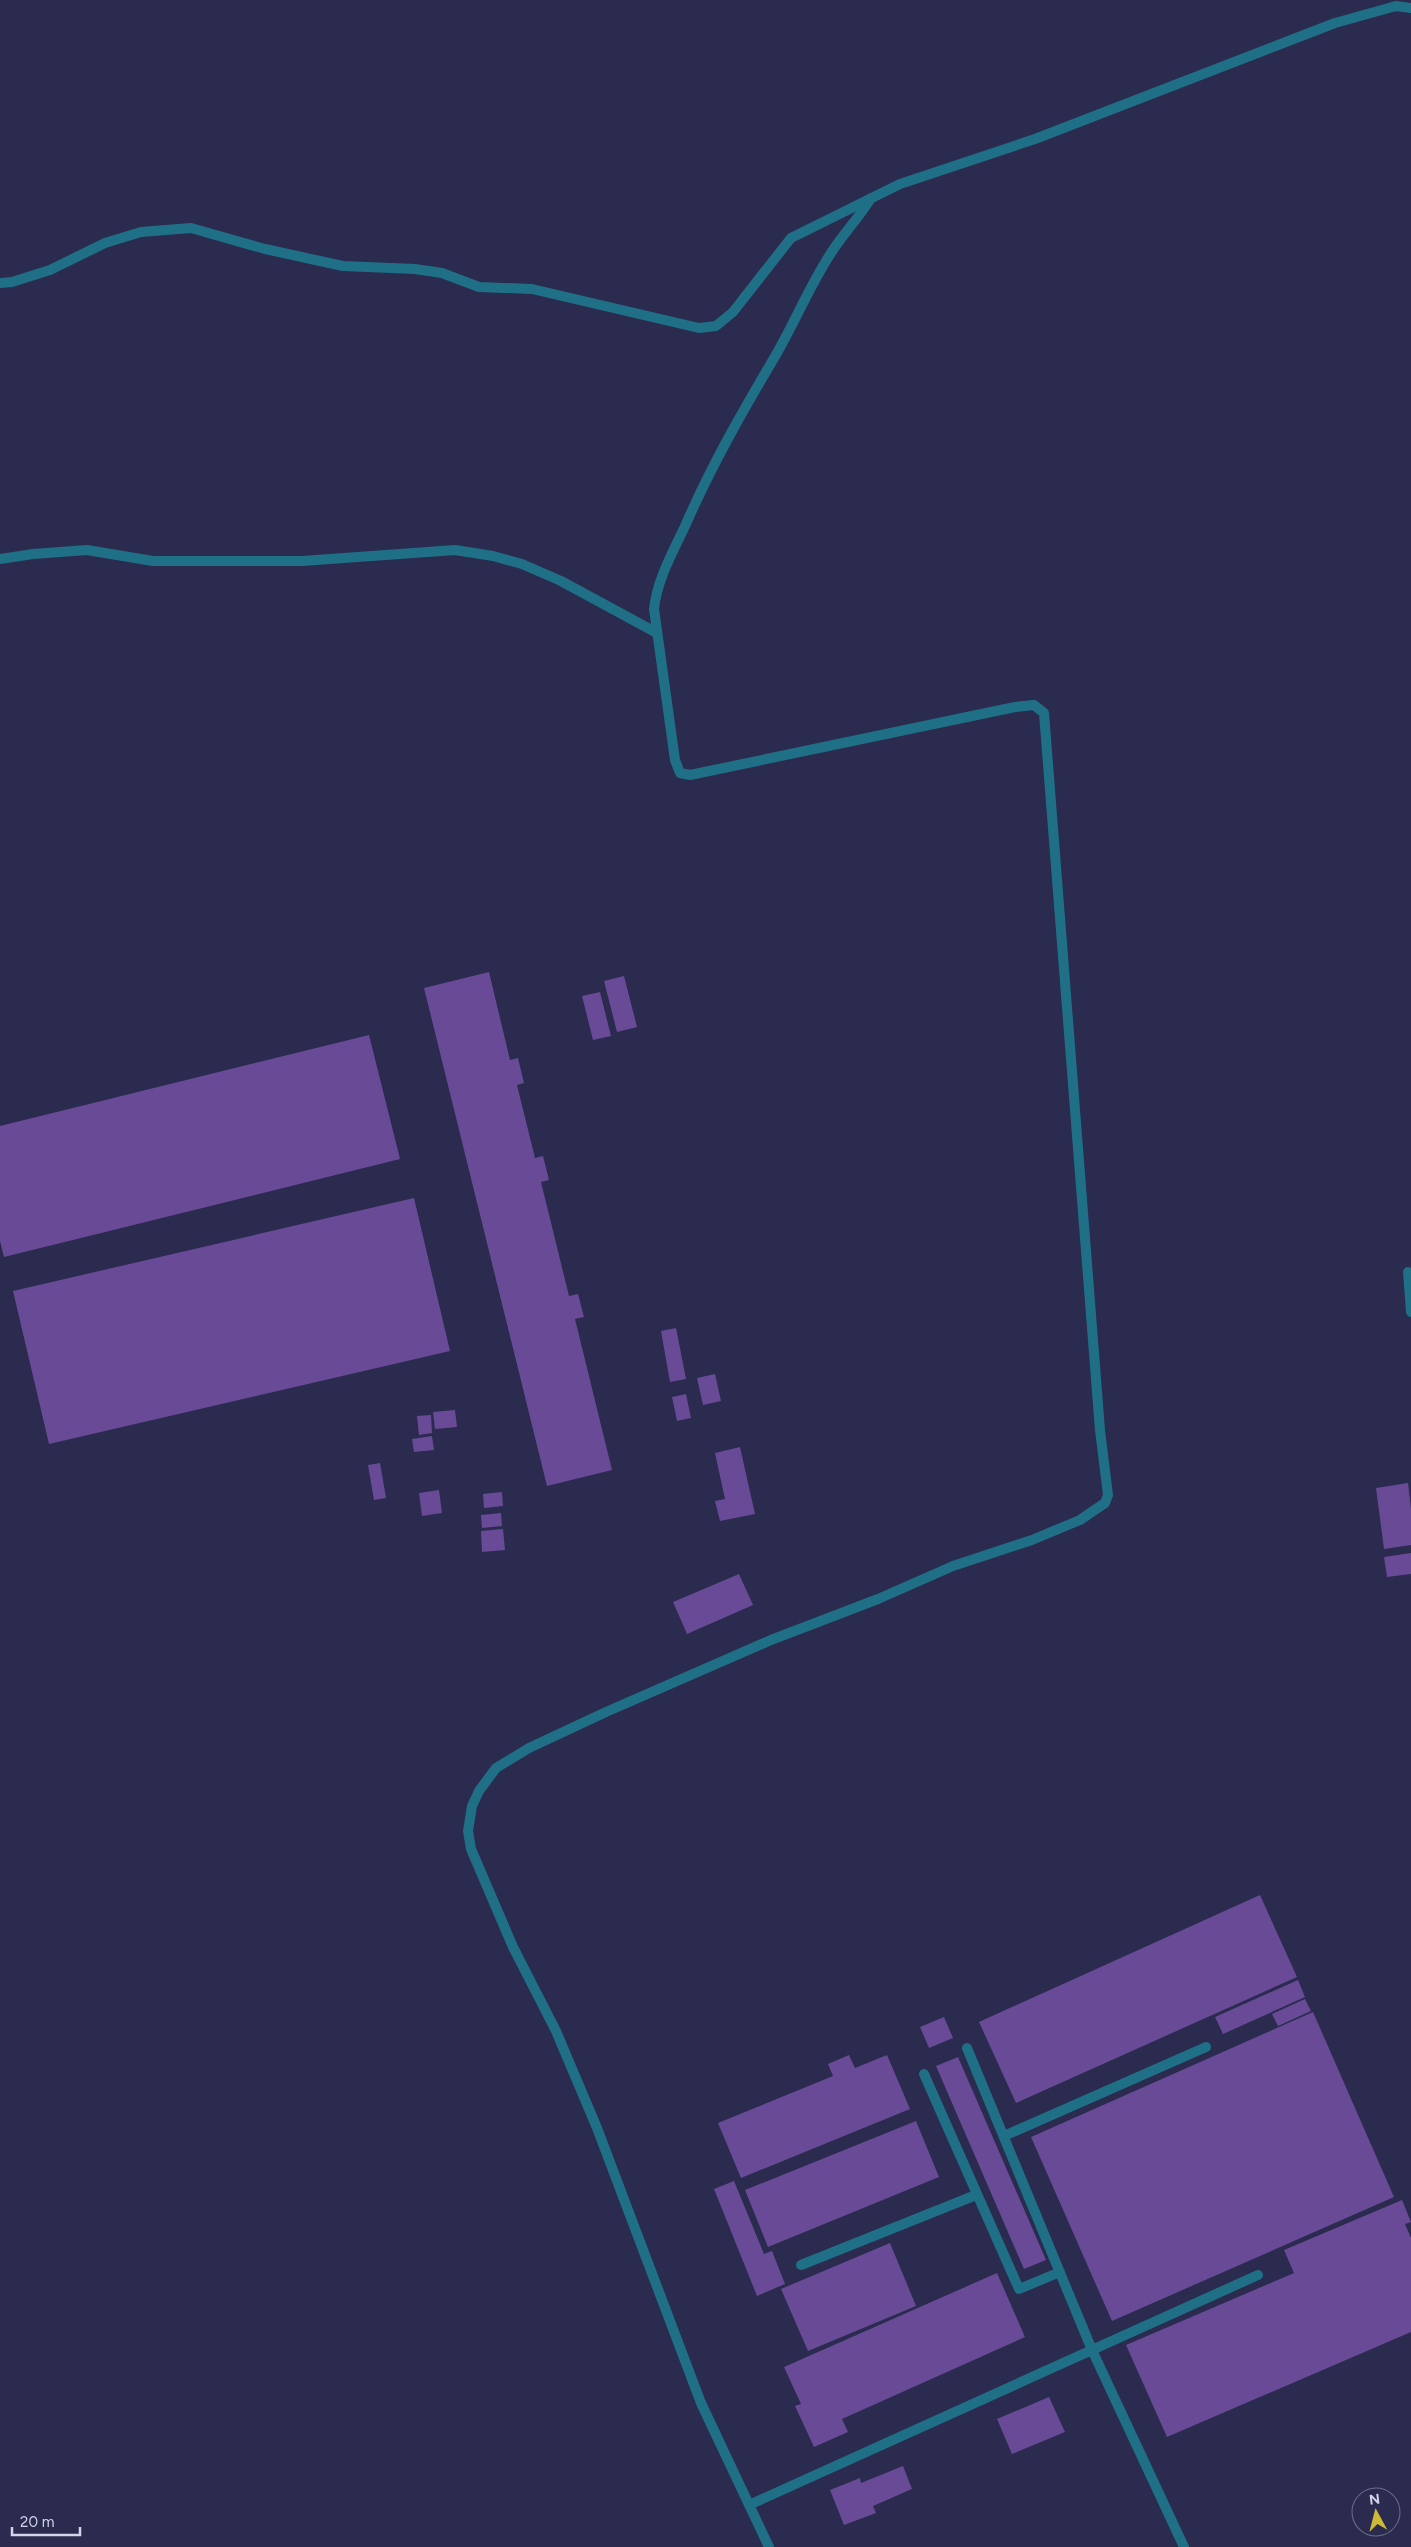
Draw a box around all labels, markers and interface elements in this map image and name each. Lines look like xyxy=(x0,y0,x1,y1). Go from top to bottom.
north arrow xyxy=(1351,2487,1401,2537)
text: N xyxy=(1368,2490,1381,2509)
scale bar xyxy=(12,2504,80,2536)
text: 20 m xyxy=(20,2513,54,2531)

